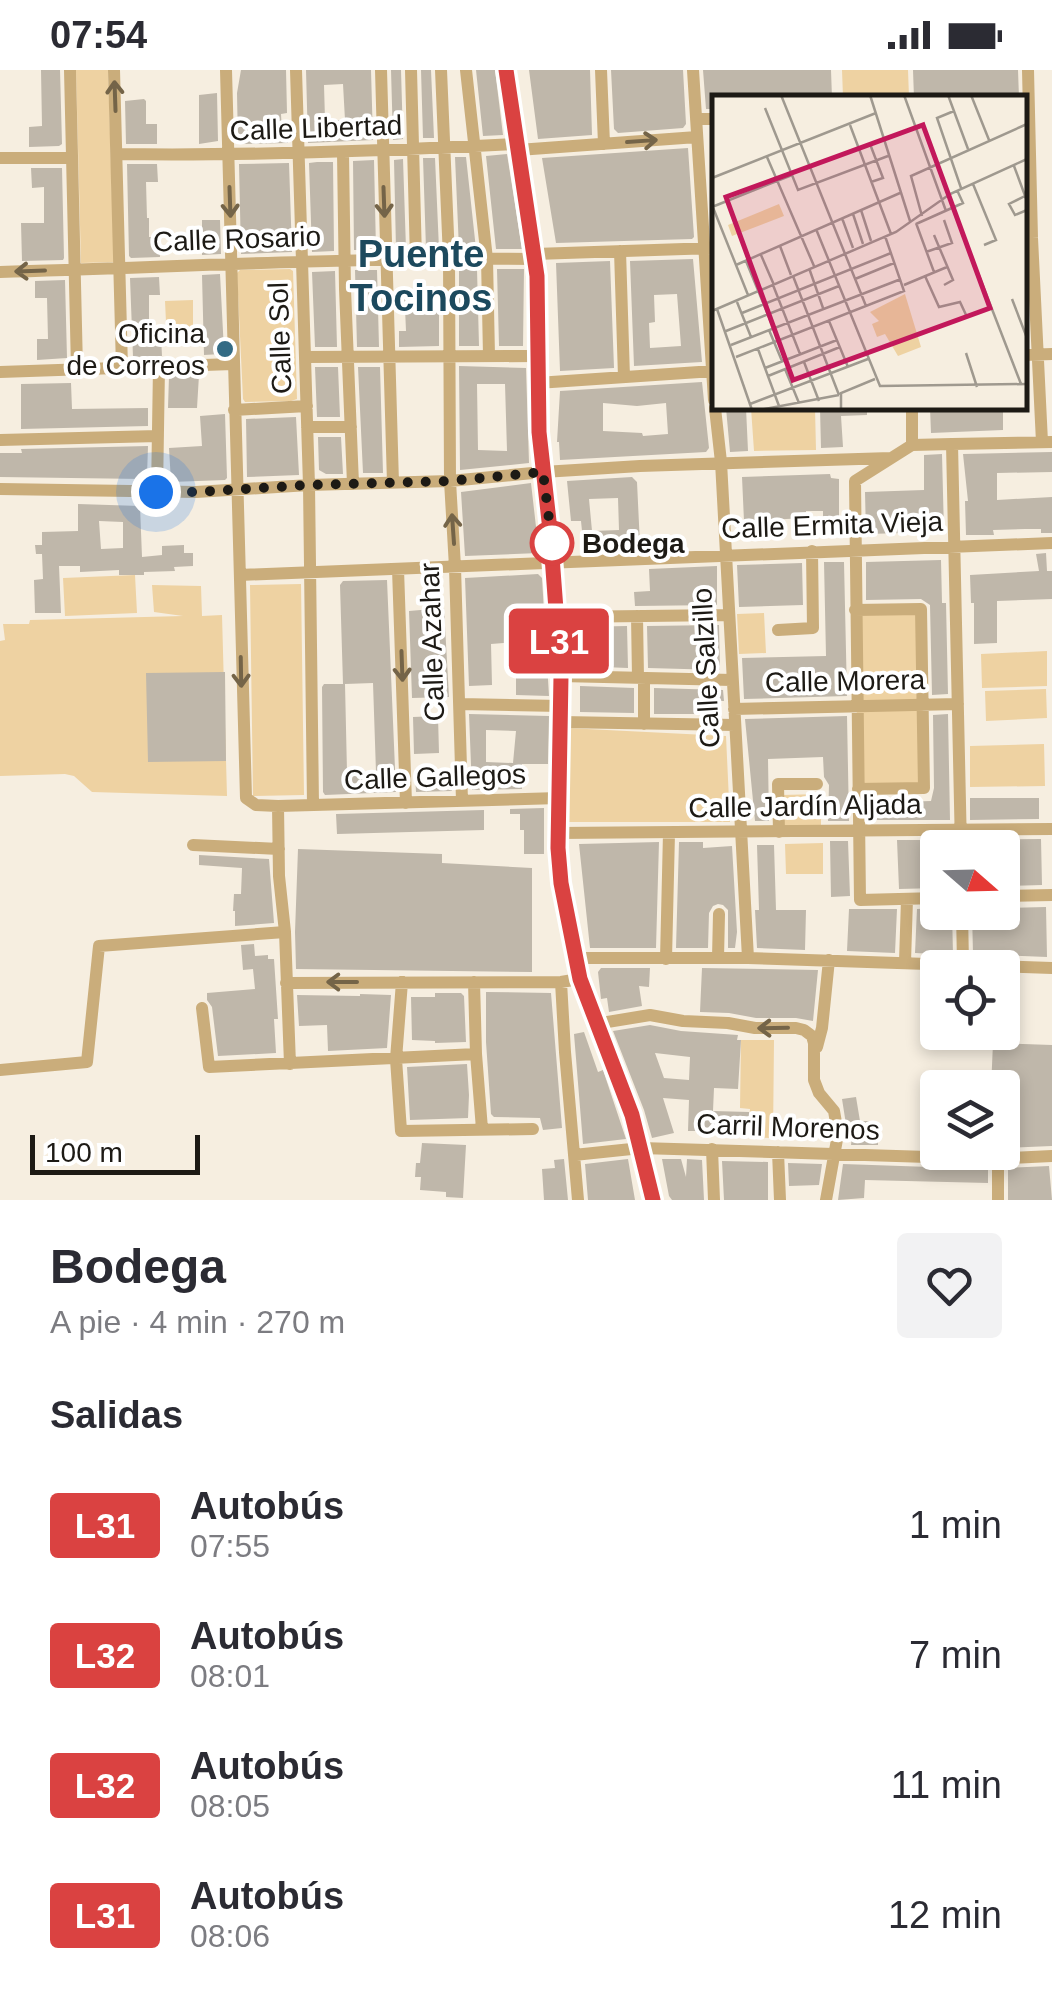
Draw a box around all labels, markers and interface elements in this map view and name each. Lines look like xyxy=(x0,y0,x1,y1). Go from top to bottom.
text: 07:54 xyxy=(50,14,147,56)
one-way arrow xyxy=(106,80,125,112)
inset map xyxy=(712,95,1027,410)
street label: Calle Libertad xyxy=(229,109,403,147)
one-way arrow xyxy=(626,132,658,151)
one-way arrow xyxy=(220,186,239,218)
one-way arrow xyxy=(375,186,394,218)
street label: Calle Rosario xyxy=(152,221,322,257)
district label: Puente Tocinos xyxy=(350,233,492,319)
one-way arrow xyxy=(15,262,47,281)
street label: Calle Sol xyxy=(263,281,297,395)
place label: Oficina de Correos xyxy=(66,318,205,381)
marker: Oficina de Correos xyxy=(214,338,236,360)
your location xyxy=(131,467,181,517)
street label: Calle Ermita Vieja xyxy=(721,506,944,544)
one-way arrow xyxy=(443,513,462,545)
marker: Bodega xyxy=(531,522,573,564)
place label: Bodega xyxy=(582,528,685,559)
street label: Calle Azahar xyxy=(414,562,450,722)
street label: Calle Salzillo xyxy=(686,587,726,749)
line badge: L31 xyxy=(502,608,616,674)
text: L31 xyxy=(529,622,589,661)
one-way arrow xyxy=(392,650,411,682)
one-way arrow xyxy=(232,656,251,688)
street label: Calle Morera xyxy=(765,664,926,698)
street label: Calle Gallegos xyxy=(343,758,527,796)
street label: Calle Jardín Aljada xyxy=(688,788,922,824)
north arrow xyxy=(920,830,1020,930)
map controls xyxy=(920,830,1020,1170)
button: locate xyxy=(920,950,1020,1050)
one-way arrow xyxy=(327,973,359,992)
one-way arrow xyxy=(758,1018,790,1038)
button: layers xyxy=(920,1070,1020,1170)
street label: Carril Morenos xyxy=(696,1108,880,1146)
scale bar xyxy=(30,1130,200,1174)
text: 100 m xyxy=(45,1137,123,1168)
button: heart xyxy=(897,1233,1002,1338)
text: Bodega xyxy=(50,1240,226,1293)
text: A pie · 4 min · 270 m xyxy=(50,1304,345,1340)
text: Salidas xyxy=(50,1394,183,1436)
text: Autobús xyxy=(190,1485,344,1527)
text: 1 min xyxy=(909,1504,1002,1546)
text: L31 xyxy=(75,1506,135,1545)
text: 07:55 xyxy=(190,1528,270,1564)
text: Autobús xyxy=(190,1615,344,1657)
text: 7 min xyxy=(909,1634,1002,1676)
text: L32 xyxy=(75,1636,135,1675)
text: 08:01 xyxy=(190,1658,270,1694)
text: Autobús xyxy=(190,1745,344,1787)
text: 11 min xyxy=(891,1764,1002,1806)
text: L32 xyxy=(75,1766,135,1805)
text: 08:05 xyxy=(190,1788,270,1824)
text: Autobús xyxy=(190,1875,344,1917)
text: 12 min xyxy=(888,1894,1002,1936)
text: L31 xyxy=(75,1896,135,1935)
text: 08:06 xyxy=(190,1918,270,1954)

